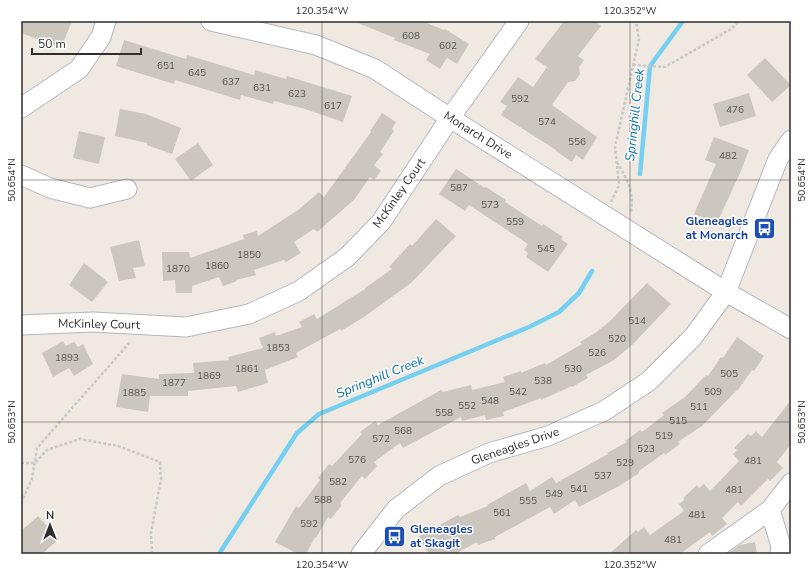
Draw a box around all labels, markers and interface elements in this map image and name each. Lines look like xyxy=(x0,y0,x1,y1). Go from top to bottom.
text: 120.354°W xyxy=(295,4,349,18)
text: 120.352°W xyxy=(603,4,657,18)
house number: 608 xyxy=(402,29,420,43)
scale bar xyxy=(32,30,141,56)
text: 50 m xyxy=(38,36,66,52)
house number: 602 xyxy=(439,39,457,53)
house number: 651 xyxy=(157,59,175,73)
house number: 645 xyxy=(188,66,206,80)
water label: Springhill Creek xyxy=(621,67,649,162)
house number: 637 xyxy=(222,75,240,89)
house number: 631 xyxy=(253,81,271,95)
house number: 623 xyxy=(288,87,306,101)
house number: 592 xyxy=(511,92,529,106)
house number: 617 xyxy=(324,99,342,113)
house number: 476 xyxy=(726,103,744,117)
street label: Monarch Drive xyxy=(441,107,515,163)
house number: 574 xyxy=(538,115,556,129)
house number: 556 xyxy=(568,135,586,149)
house number: 482 xyxy=(719,149,737,163)
street label: McKinley Court xyxy=(369,154,429,231)
text: 50.654°N xyxy=(5,158,19,202)
text: 50.654°N xyxy=(795,158,809,202)
house number: 587 xyxy=(450,181,468,195)
house number: 573 xyxy=(481,198,499,212)
place label: Gleneagles at Monarch xyxy=(685,213,748,243)
house number: 559 xyxy=(506,215,524,229)
bus stop icon: Gleneagles at Monarch xyxy=(751,215,777,241)
house number: 545 xyxy=(537,242,555,256)
house number: 1850 xyxy=(237,248,261,262)
house number: 1860 xyxy=(205,259,229,273)
house number: 1870 xyxy=(166,262,190,276)
house number: 514 xyxy=(628,314,646,328)
street label: McKinley Court xyxy=(58,315,141,333)
house number: 520 xyxy=(608,332,626,346)
house number: 1853 xyxy=(266,341,290,355)
house number: 526 xyxy=(588,346,606,360)
house number: 1893 xyxy=(55,351,79,365)
water label: Springhill Creek xyxy=(333,351,427,403)
house number: 1861 xyxy=(235,362,259,376)
house number: 530 xyxy=(564,362,582,376)
house number: 505 xyxy=(720,367,738,381)
house number: 1869 xyxy=(197,369,221,383)
house number: 538 xyxy=(534,374,552,388)
house number: 1877 xyxy=(162,376,186,390)
house number: 542 xyxy=(509,385,527,399)
house number: 509 xyxy=(704,385,722,399)
house number: 1885 xyxy=(122,386,146,400)
house number: 548 xyxy=(481,394,499,408)
house number: 552 xyxy=(458,399,476,413)
text: 50.653°N xyxy=(5,400,19,444)
house number: 511 xyxy=(690,400,708,414)
text: 50.653°N xyxy=(795,400,809,444)
house number: 558 xyxy=(435,406,453,420)
house number: 515 xyxy=(669,414,687,428)
street label: Gleneagles Drive xyxy=(469,423,561,469)
house number: 568 xyxy=(394,424,412,438)
house number: 519 xyxy=(655,429,673,443)
house number: 572 xyxy=(372,432,390,446)
house number: 523 xyxy=(637,442,655,456)
house number: 576 xyxy=(348,453,366,467)
house number: 481 xyxy=(744,454,762,468)
house number: 529 xyxy=(616,456,634,470)
house number: 537 xyxy=(594,469,612,483)
house number: 582 xyxy=(329,475,347,489)
house number: 541 xyxy=(570,482,588,496)
house number: 481 xyxy=(725,483,743,497)
house number: 549 xyxy=(545,487,563,501)
house number: 588 xyxy=(314,493,332,507)
house number: 555 xyxy=(519,494,537,508)
north arrow xyxy=(30,505,70,545)
house number: 561 xyxy=(493,506,511,520)
text: N xyxy=(46,508,54,523)
house number: 481 xyxy=(688,508,706,522)
house number: 592 xyxy=(300,517,318,531)
place label: Gleneagles at Skagit xyxy=(410,521,473,551)
bus stop icon: Gleneagles at Skagit xyxy=(381,523,407,549)
house number: 481 xyxy=(664,533,682,547)
text: 120.354°W xyxy=(295,558,349,572)
text: 120.352°W xyxy=(603,558,657,572)

